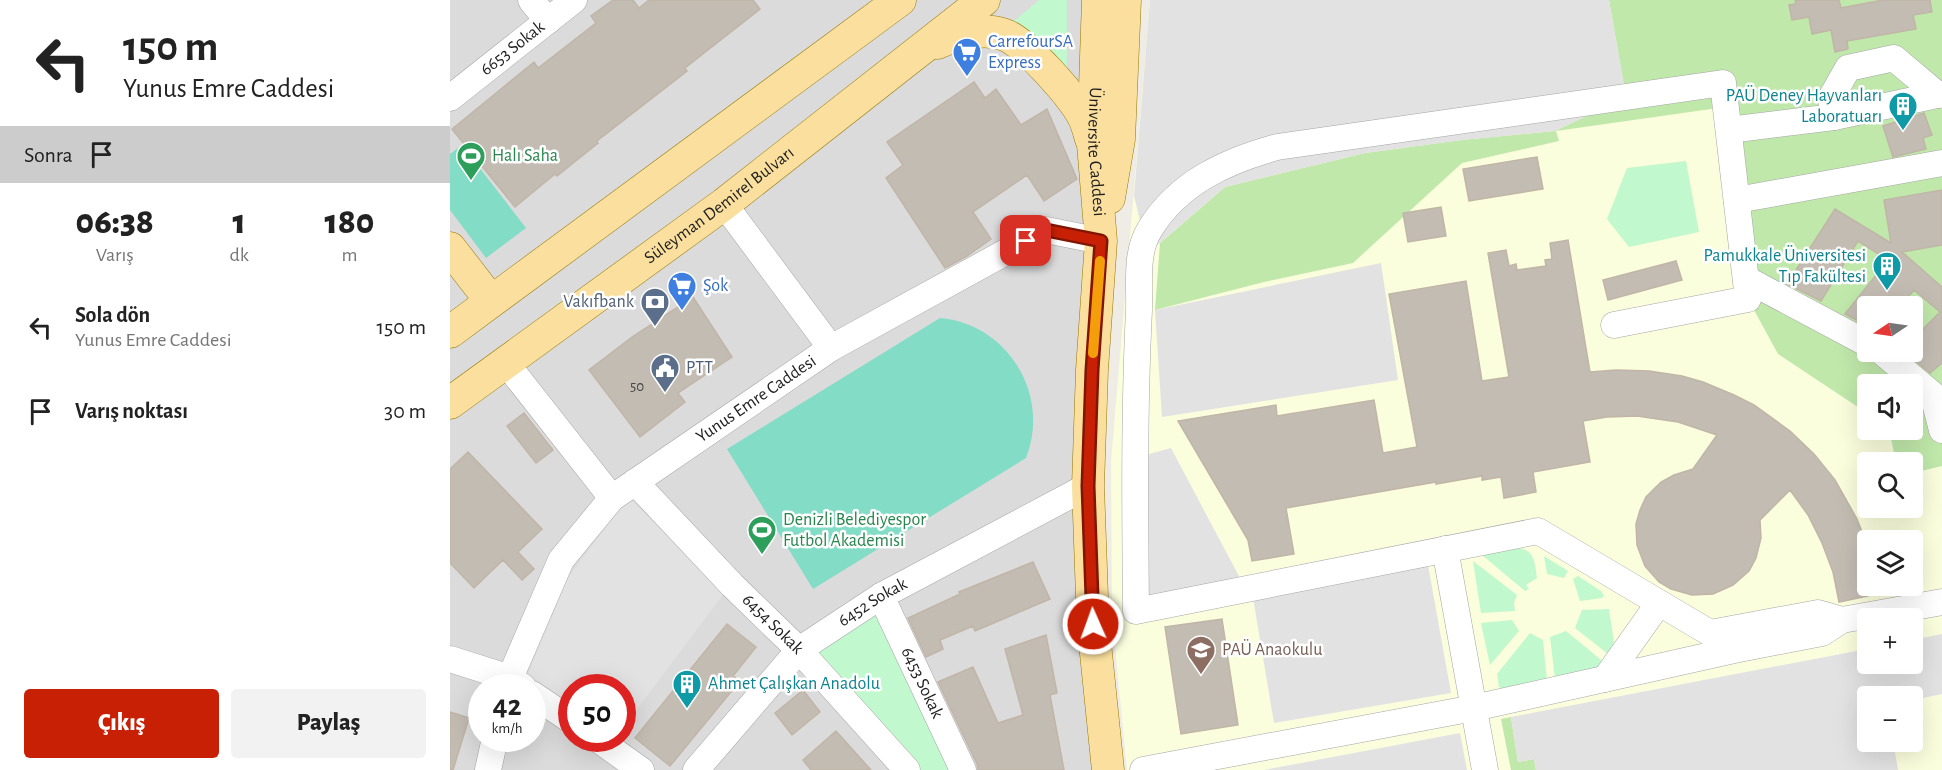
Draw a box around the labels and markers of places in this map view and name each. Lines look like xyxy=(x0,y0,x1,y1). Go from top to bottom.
place label: CarrefourSA Express xyxy=(988,33,1074,72)
supermarket icon: CarrefourSA Express xyxy=(951,36,983,78)
place label: PAÜ Deney Hayvanları Laboratuarı xyxy=(1726,85,1882,126)
building icon: PAÜ Deney Hayvanları Laboratuarı xyxy=(1887,90,1919,132)
sports icon: Halı Saha xyxy=(455,140,487,182)
place label: Halı Saha xyxy=(492,147,558,165)
pin xyxy=(1000,215,1051,266)
place label: Pamukkale Üniversitesi Tıp Fakültesi xyxy=(1703,245,1866,286)
building icon: Pamukkale Üniversitesi Tıp Fakültesi xyxy=(1871,250,1903,292)
supermarket icon: Şok xyxy=(666,270,698,312)
place label: Şok xyxy=(703,277,729,295)
bank icon: Vakıfbank xyxy=(639,286,671,328)
place label: Vakıfbank xyxy=(563,293,635,311)
public building icon: PTT xyxy=(649,352,681,394)
place label: PTT xyxy=(686,359,713,377)
place label: Denizli Belediyespor Futbol Akademisi xyxy=(783,511,926,550)
sports icon: Denizli Belediyespor Futbol Akademisi xyxy=(746,514,778,556)
school or university icon: PAÜ Anaokulu xyxy=(1185,634,1217,676)
place label: PAÜ Anaokulu xyxy=(1222,639,1322,659)
building icon: Ahmet Çalışkan Anadolu xyxy=(671,668,703,710)
place label: Ahmet Çalışkan Anadolu xyxy=(708,675,880,693)

